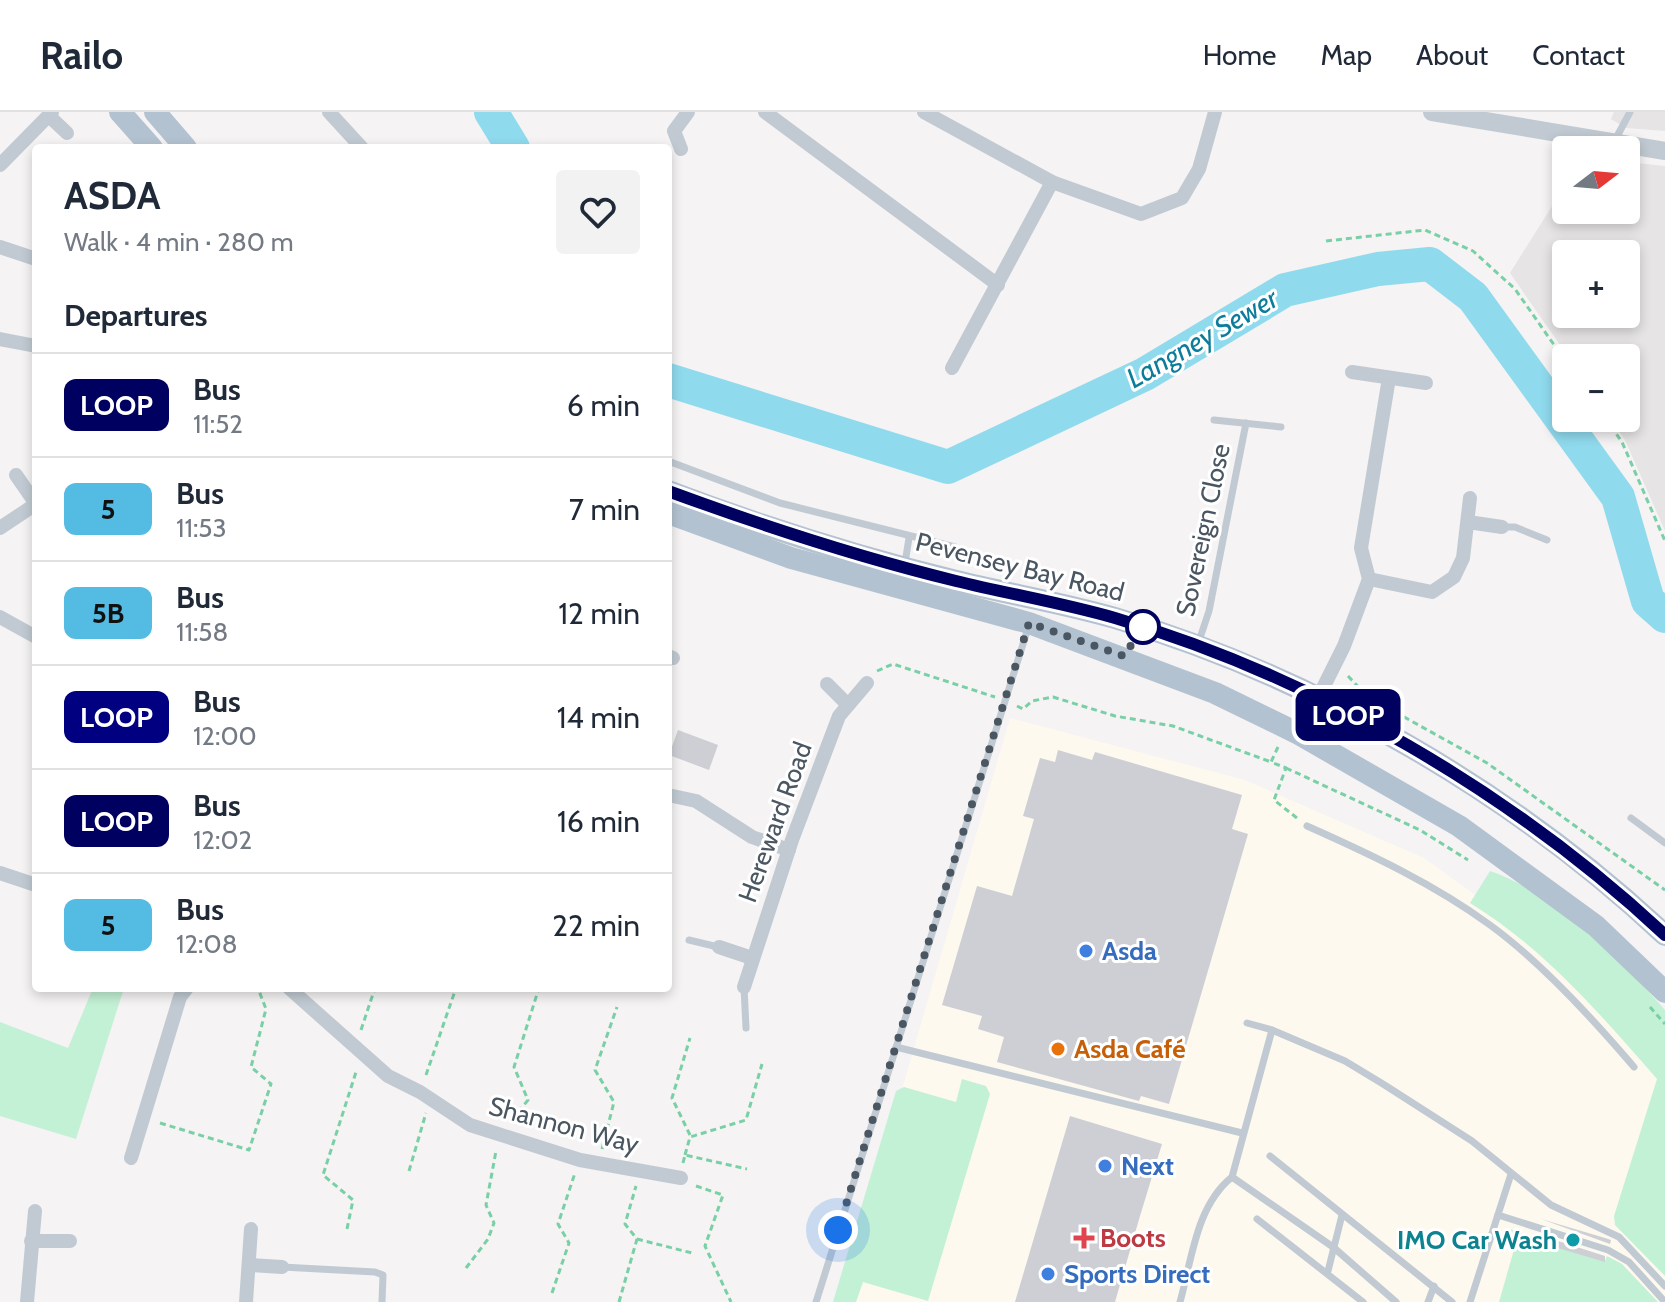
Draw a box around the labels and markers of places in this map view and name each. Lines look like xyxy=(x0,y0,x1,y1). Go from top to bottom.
unlabelled marker xyxy=(1126,610,1160,644)
place label: Asda xyxy=(1102,935,1157,967)
marker: Asda xyxy=(1077,942,1095,960)
place label: Asda Café xyxy=(1074,1033,1186,1065)
marker: Asda Café xyxy=(1049,1040,1067,1058)
place label: Next xyxy=(1121,1150,1174,1182)
marker: Next xyxy=(1096,1157,1114,1175)
place label: Boots xyxy=(1100,1222,1166,1254)
place label: IMO Car Wash xyxy=(1397,1224,1557,1256)
marker: Boots xyxy=(1075,1229,1093,1247)
marker: IMO Car Wash xyxy=(1564,1231,1582,1249)
place label: Sports Direct xyxy=(1064,1258,1210,1290)
marker: Sports Direct xyxy=(1039,1265,1057,1283)

